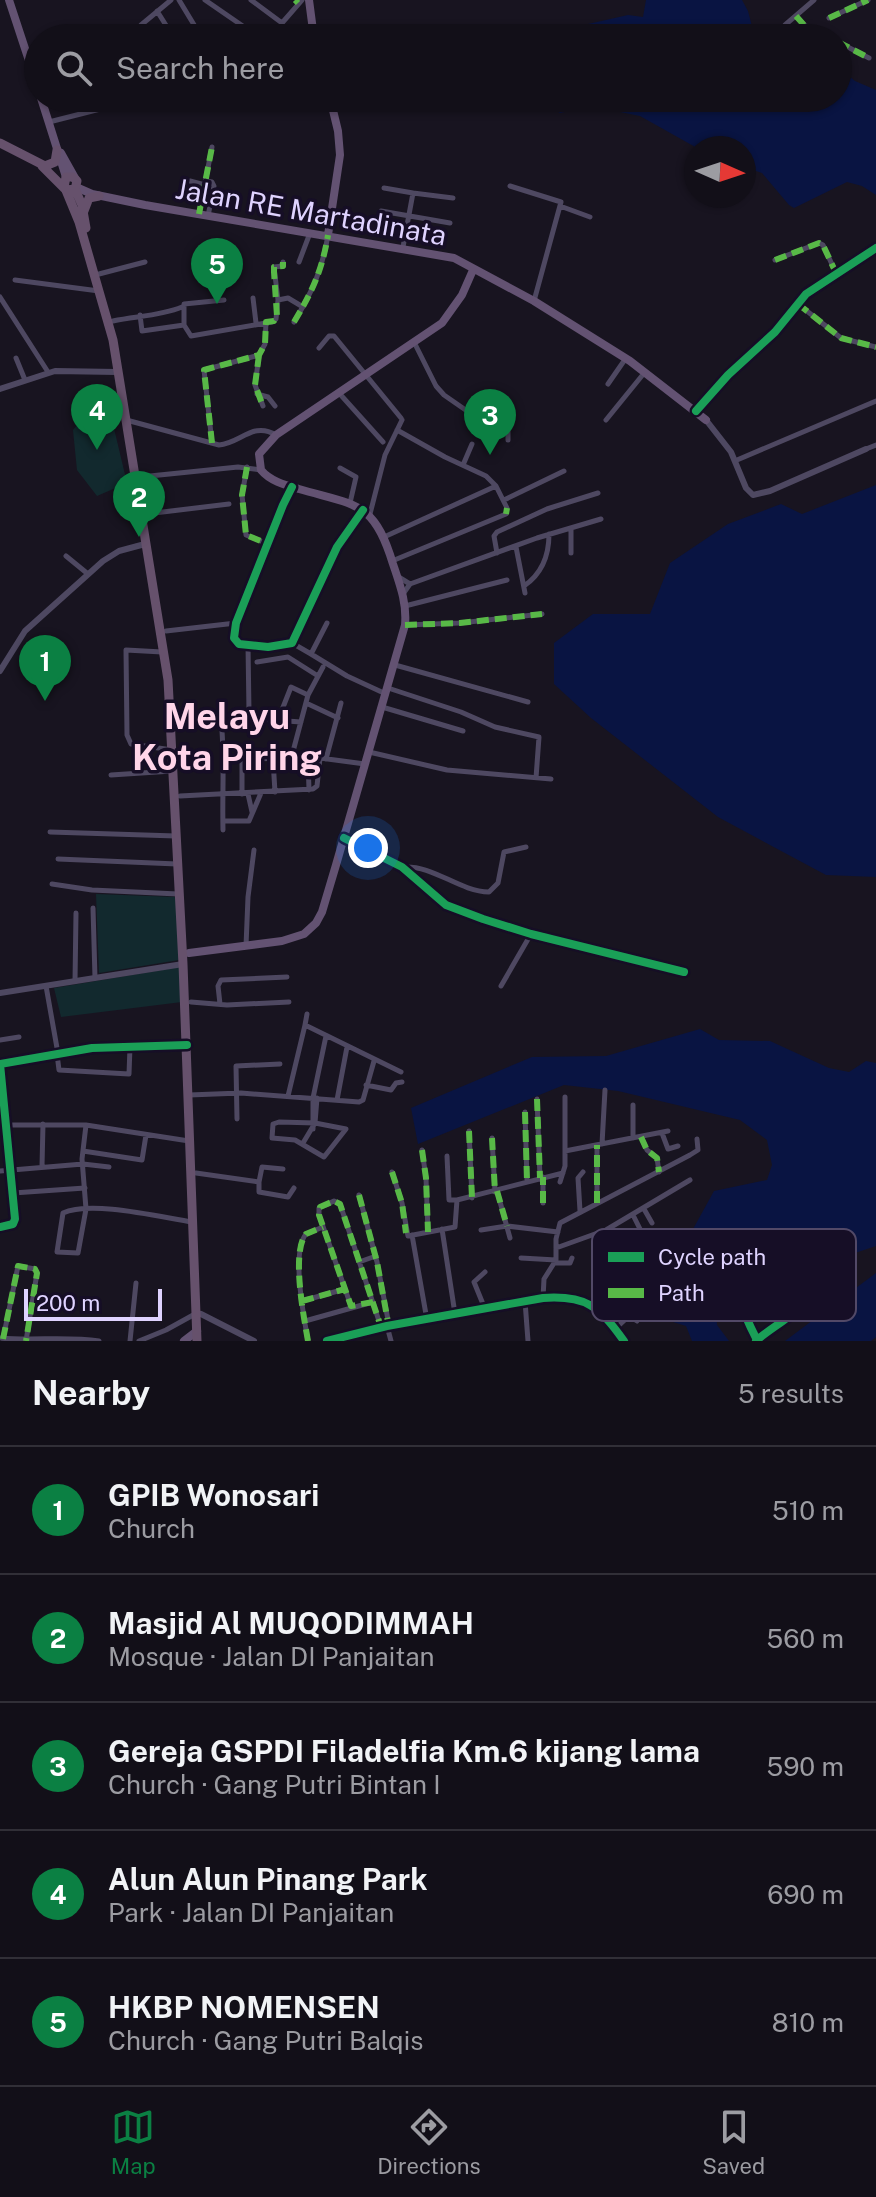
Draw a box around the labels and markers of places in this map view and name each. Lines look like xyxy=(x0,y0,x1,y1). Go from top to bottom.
pin: 5 xyxy=(191,238,243,304)
pin: 4 xyxy=(71,384,123,450)
pin: 3 xyxy=(464,389,516,455)
pin: 2 xyxy=(113,471,165,537)
pin: 1 xyxy=(19,635,71,701)

